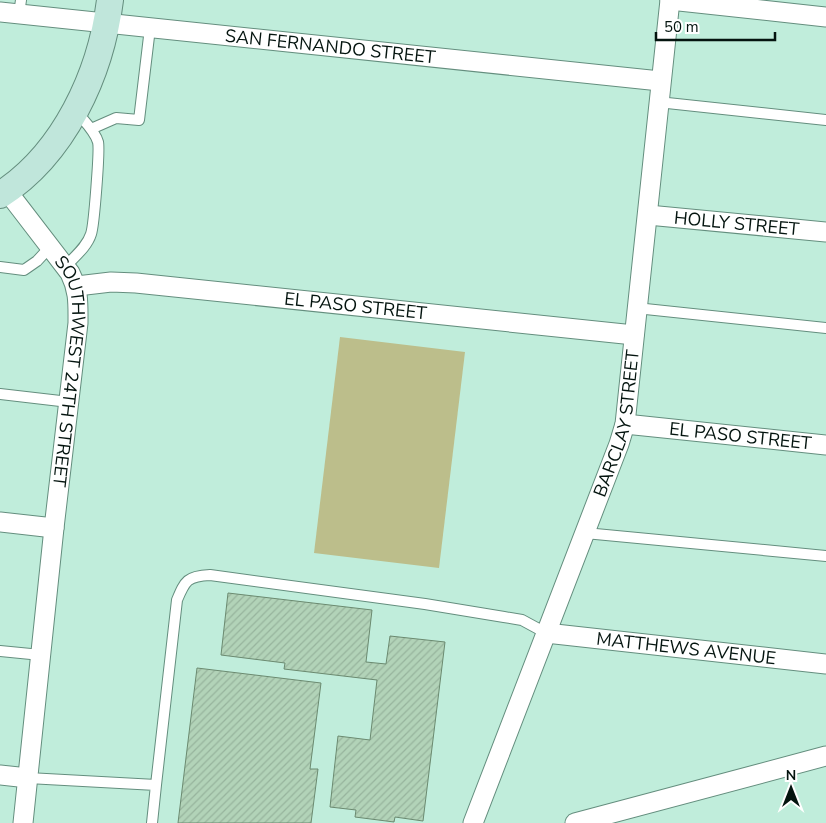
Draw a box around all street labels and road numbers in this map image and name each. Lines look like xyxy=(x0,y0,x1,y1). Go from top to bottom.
street label: SAN FERNANDO STREET xyxy=(224,24,437,69)
street label: HOLLY STREET xyxy=(673,206,800,241)
street label: SOUTHWEST 24TH STREET xyxy=(47,251,91,488)
street label: EL PASO STREET xyxy=(283,287,428,325)
street label: BARCLAY STREET xyxy=(588,348,645,500)
street label: EL PASO STREET xyxy=(668,417,813,455)
street label: MATTHEWS AVENUE xyxy=(595,627,777,670)

